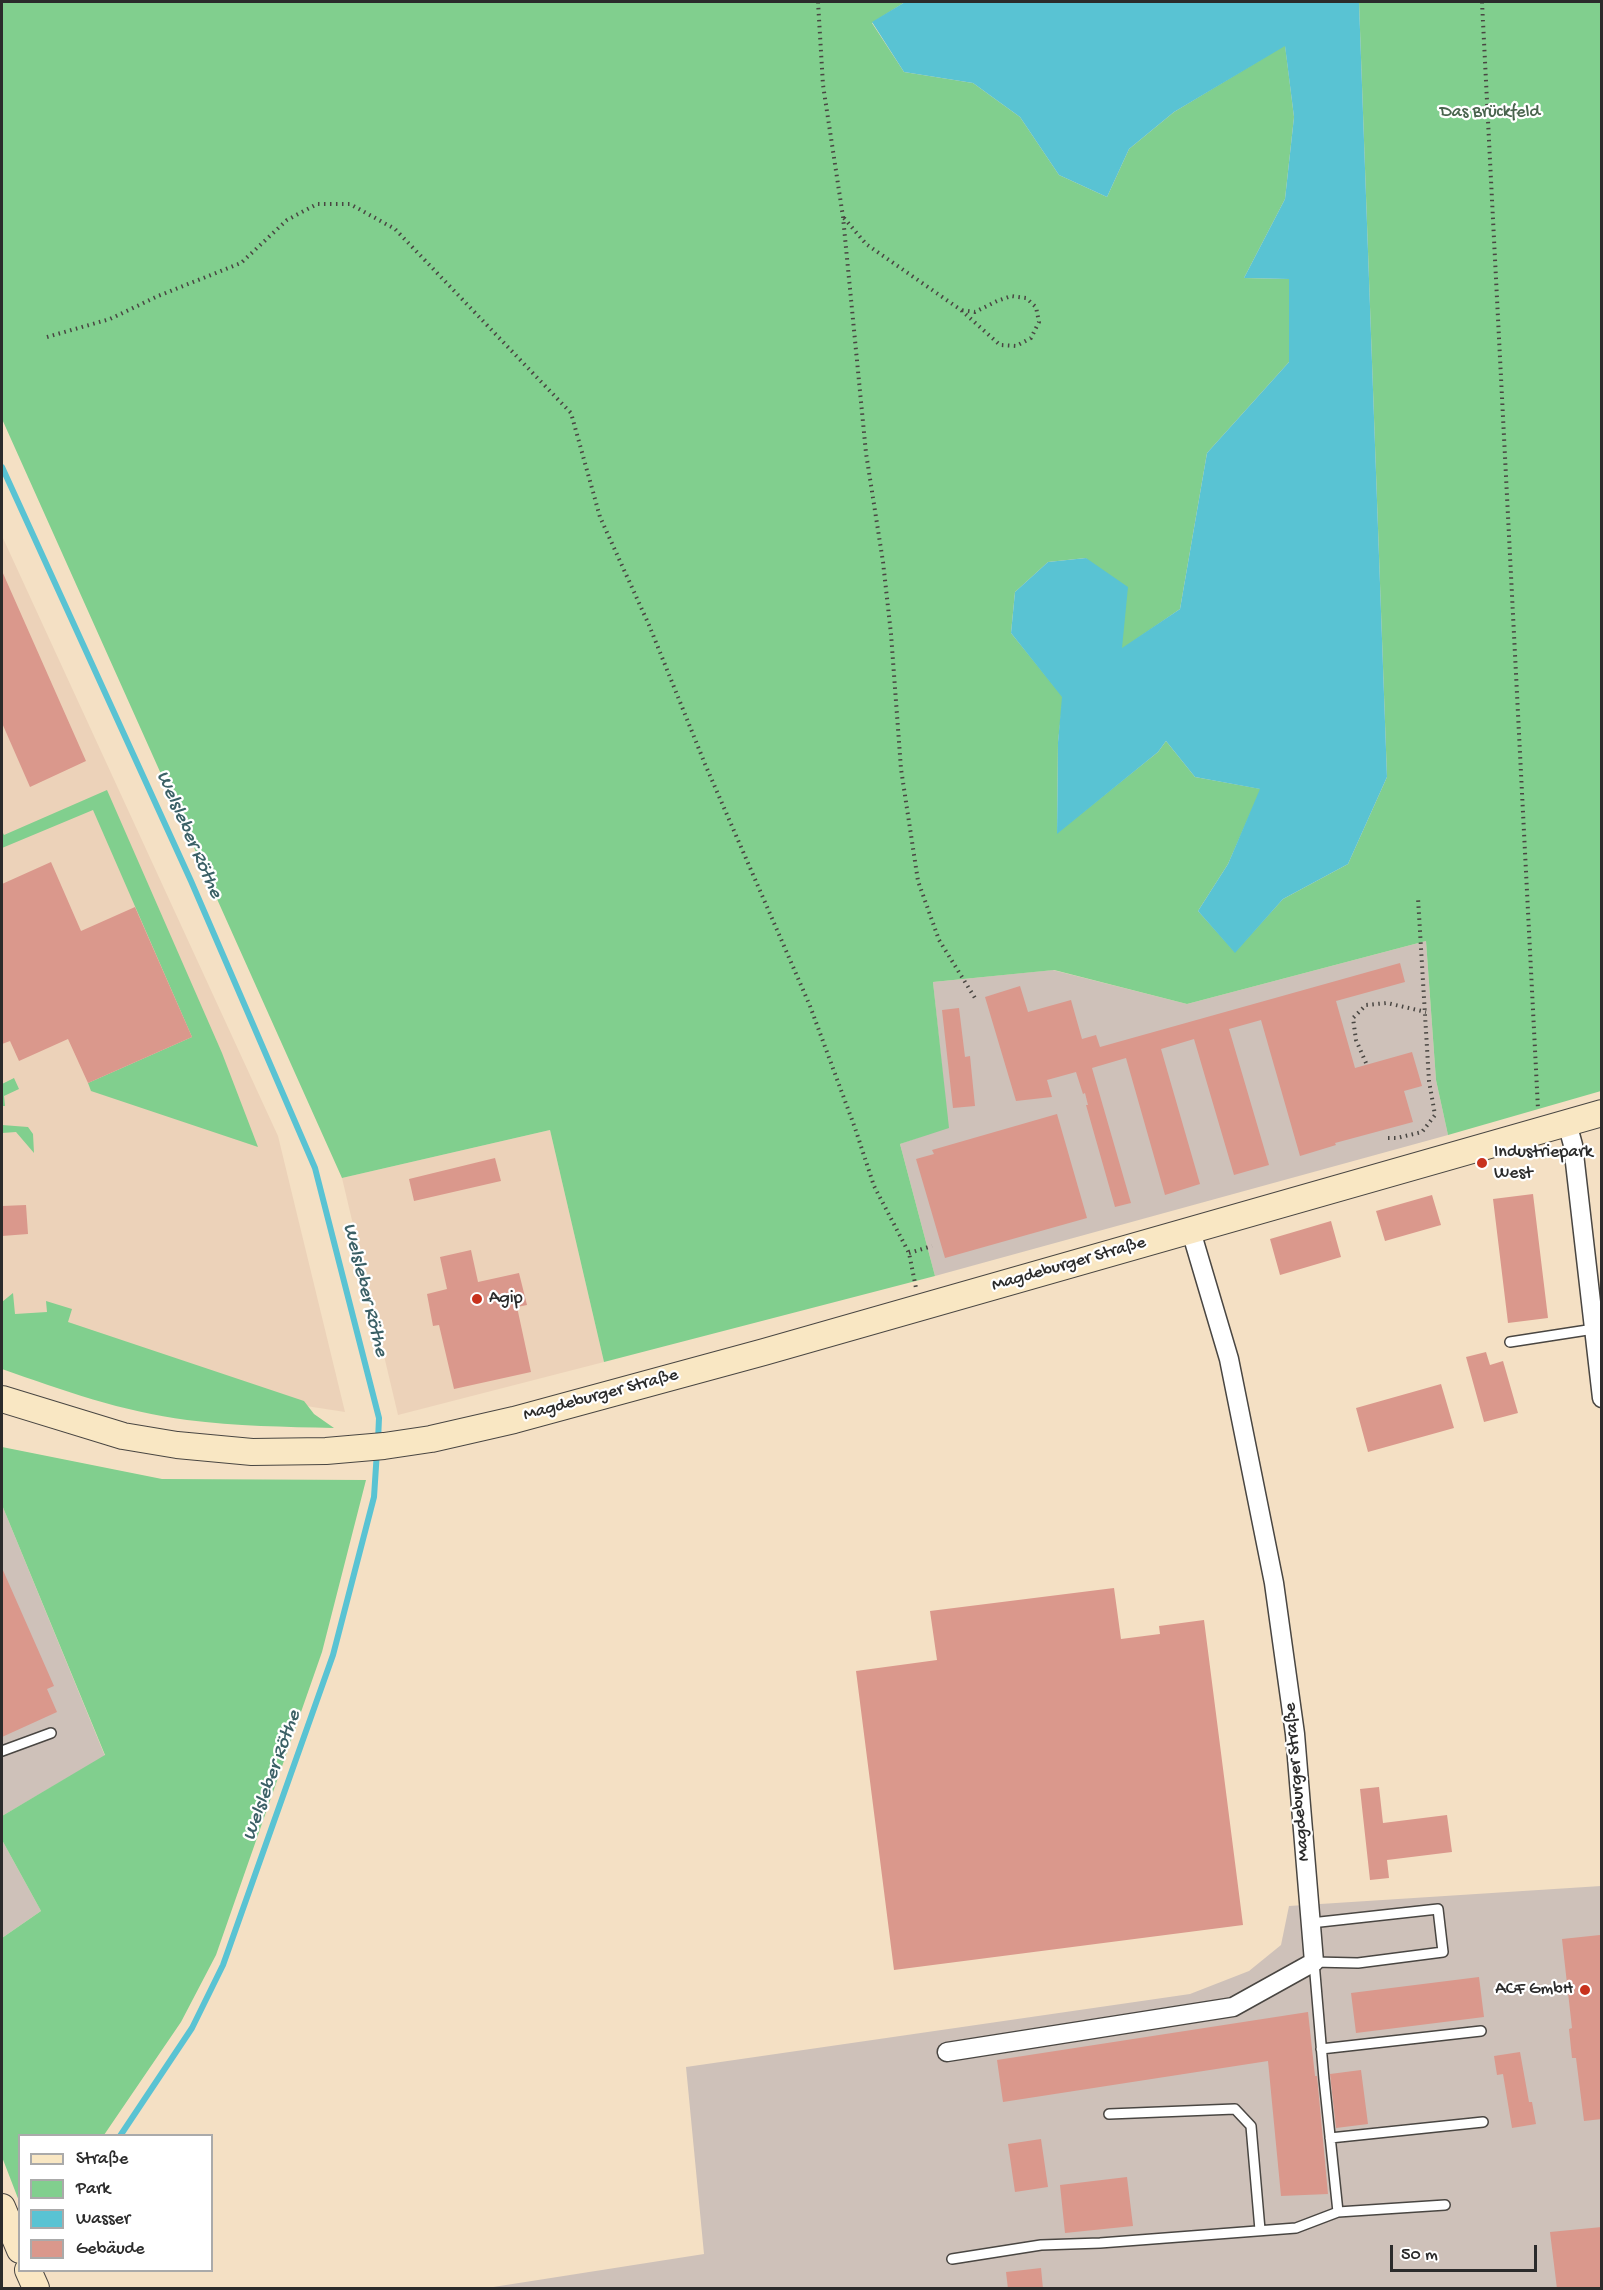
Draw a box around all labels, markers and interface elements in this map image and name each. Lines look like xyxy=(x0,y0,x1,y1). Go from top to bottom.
park label: Das Brückfeld xyxy=(1440,102,1540,124)
water label: Welsleber Röthe xyxy=(149,768,227,902)
place label: Industriepark West xyxy=(1494,1142,1593,1184)
marker: Industriepark West xyxy=(1475,1156,1489,1170)
water label: Welsleber Röthe xyxy=(336,1221,392,1359)
street label: Magdeburger Straße xyxy=(989,1233,1149,1297)
place label: Agip xyxy=(489,1288,523,1310)
marker: Agip xyxy=(470,1292,484,1306)
street label: Magdeburger Straße xyxy=(521,1365,681,1427)
street label: Magdeburger Straße xyxy=(1280,1702,1316,1862)
water label: Welsleber Röthe xyxy=(238,1708,308,1844)
place label: ACF GmbH xyxy=(1495,1979,1573,2001)
marker: ACF GmbH xyxy=(1578,1983,1592,1997)
legend xyxy=(18,2134,213,2272)
text: Straße xyxy=(76,2149,128,2170)
text: Park xyxy=(76,2179,110,2200)
text: Wasser xyxy=(76,2209,130,2230)
scale bar xyxy=(1393,2233,1540,2271)
text: Gebäude xyxy=(76,2239,144,2260)
text: 50 m xyxy=(1401,2245,1438,2266)

